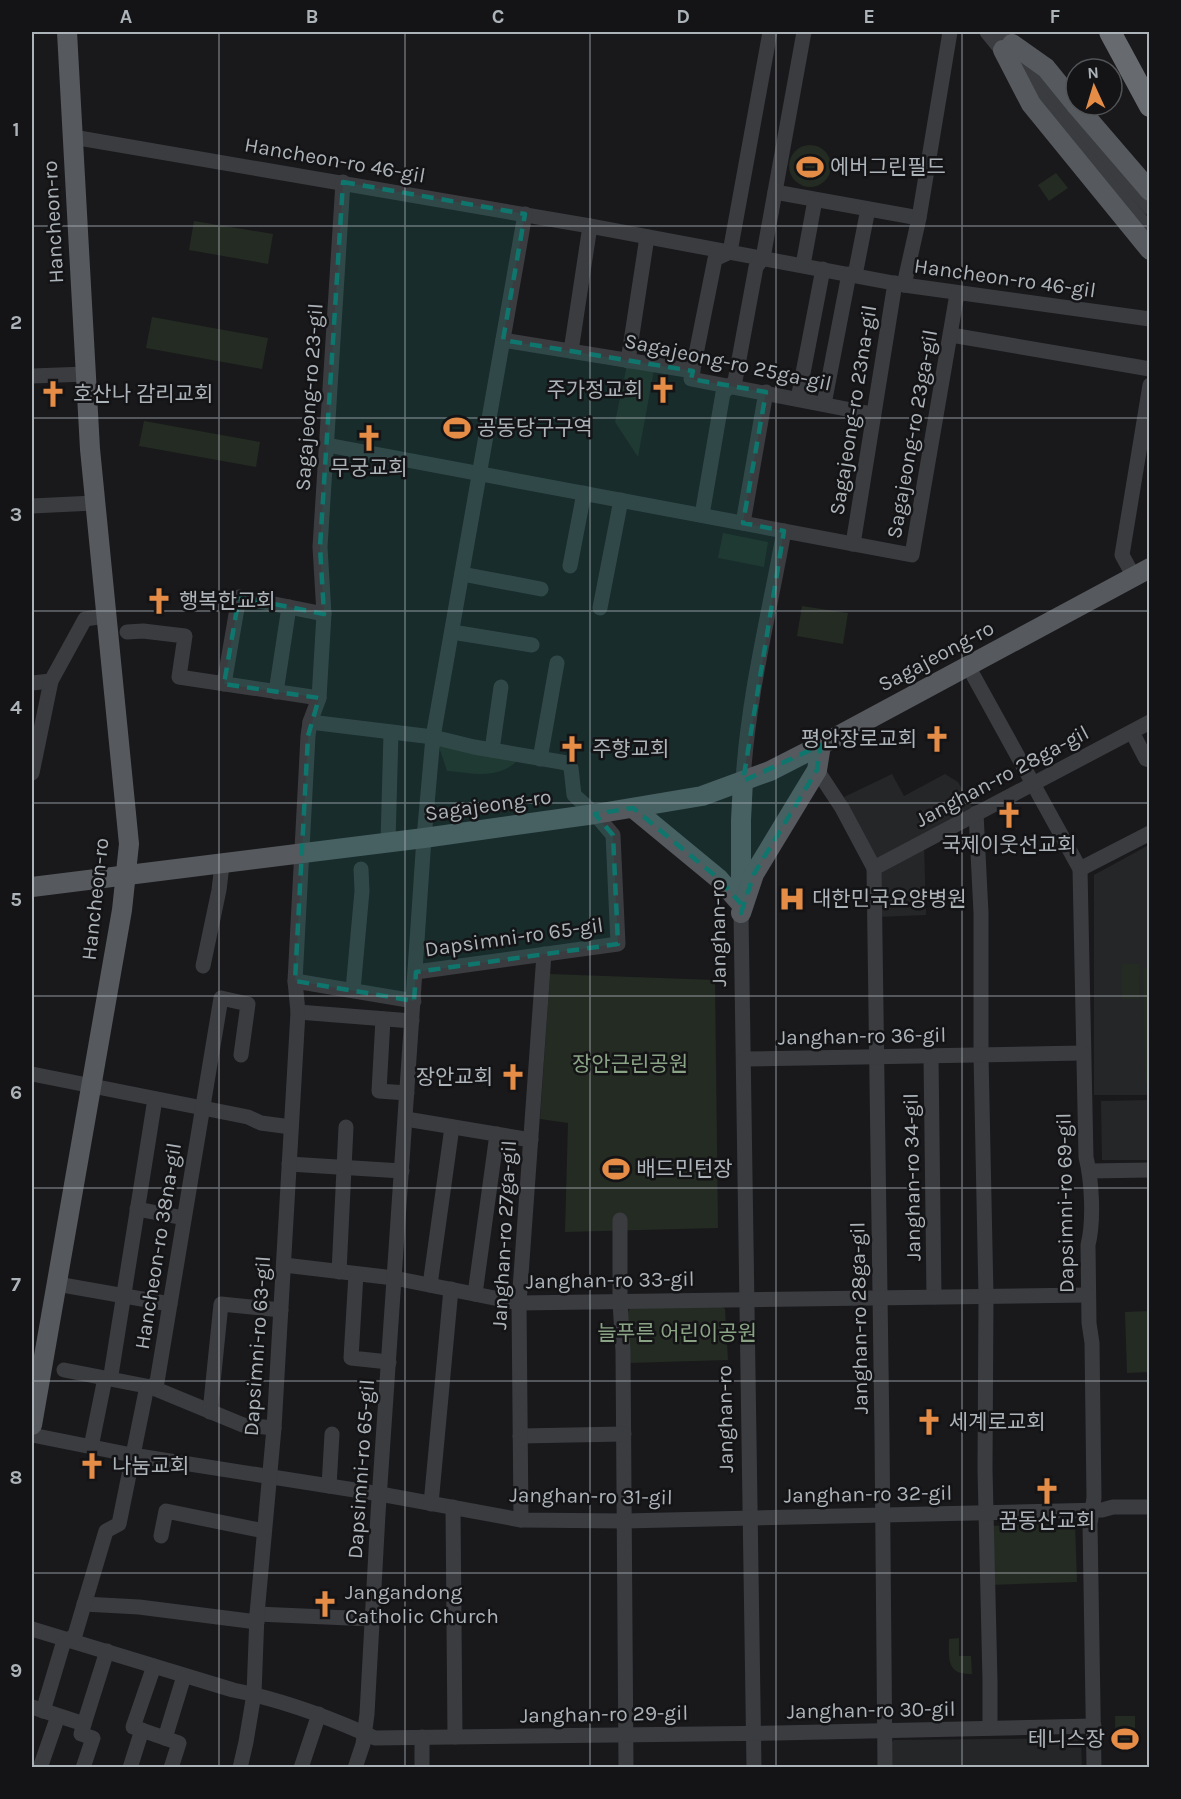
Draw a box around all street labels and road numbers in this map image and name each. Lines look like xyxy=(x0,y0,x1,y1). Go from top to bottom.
street label: Hancheon-ro 46-gil xyxy=(243,132,427,188)
street label: Hancheon-ro xyxy=(38,160,68,284)
street label: Hancheon-ro 46-gil xyxy=(913,253,1097,303)
street label: Sagajeong-ro 23-gil xyxy=(290,302,328,492)
street label: Sagajeong-ro 23na-gil xyxy=(825,303,881,517)
street label: Sagajeong-ro 25ga-gil xyxy=(622,328,834,396)
street label: Sagajeong-ro 23ga-gil xyxy=(882,328,942,540)
street label: Sagajeong-ro xyxy=(874,615,998,697)
street label: Janghan-ro 28ga-gil xyxy=(911,720,1093,832)
street label: Sagajeong-ro xyxy=(423,784,553,826)
street label: Hancheon-ro xyxy=(77,837,113,961)
street label: Janghan-ro xyxy=(705,879,731,987)
street label: Dapsimni-ro 65-gil xyxy=(423,913,605,961)
street label: Janghan-ro 36-gil xyxy=(778,1023,946,1049)
street label: Janghan-ro 34-gil xyxy=(899,1093,925,1261)
street label: Dapsimni-ro 69-gil xyxy=(1051,1113,1079,1293)
street label: Janghan-ro 27ga-gil xyxy=(487,1140,521,1330)
street label: Hancheon-ro 38na-gil xyxy=(130,1141,186,1351)
street label: Janghan-ro 28ga-gil xyxy=(845,1221,873,1415)
street label: Dapsimni-ro 63-gil xyxy=(239,1255,275,1437)
street label: Janghan-ro 33-gil xyxy=(525,1267,695,1293)
street label: Janghan-ro xyxy=(712,1365,738,1473)
street label: Dapsimni-ro 65-gil xyxy=(343,1378,379,1560)
street label: Janghan-ro 32-gil xyxy=(783,1481,953,1507)
street label: Janghan-ro 31-gil xyxy=(509,1483,673,1509)
street label: Janghan-ro 30-gil xyxy=(786,1697,956,1723)
street label: Janghan-ro 29-gil xyxy=(520,1701,688,1727)

